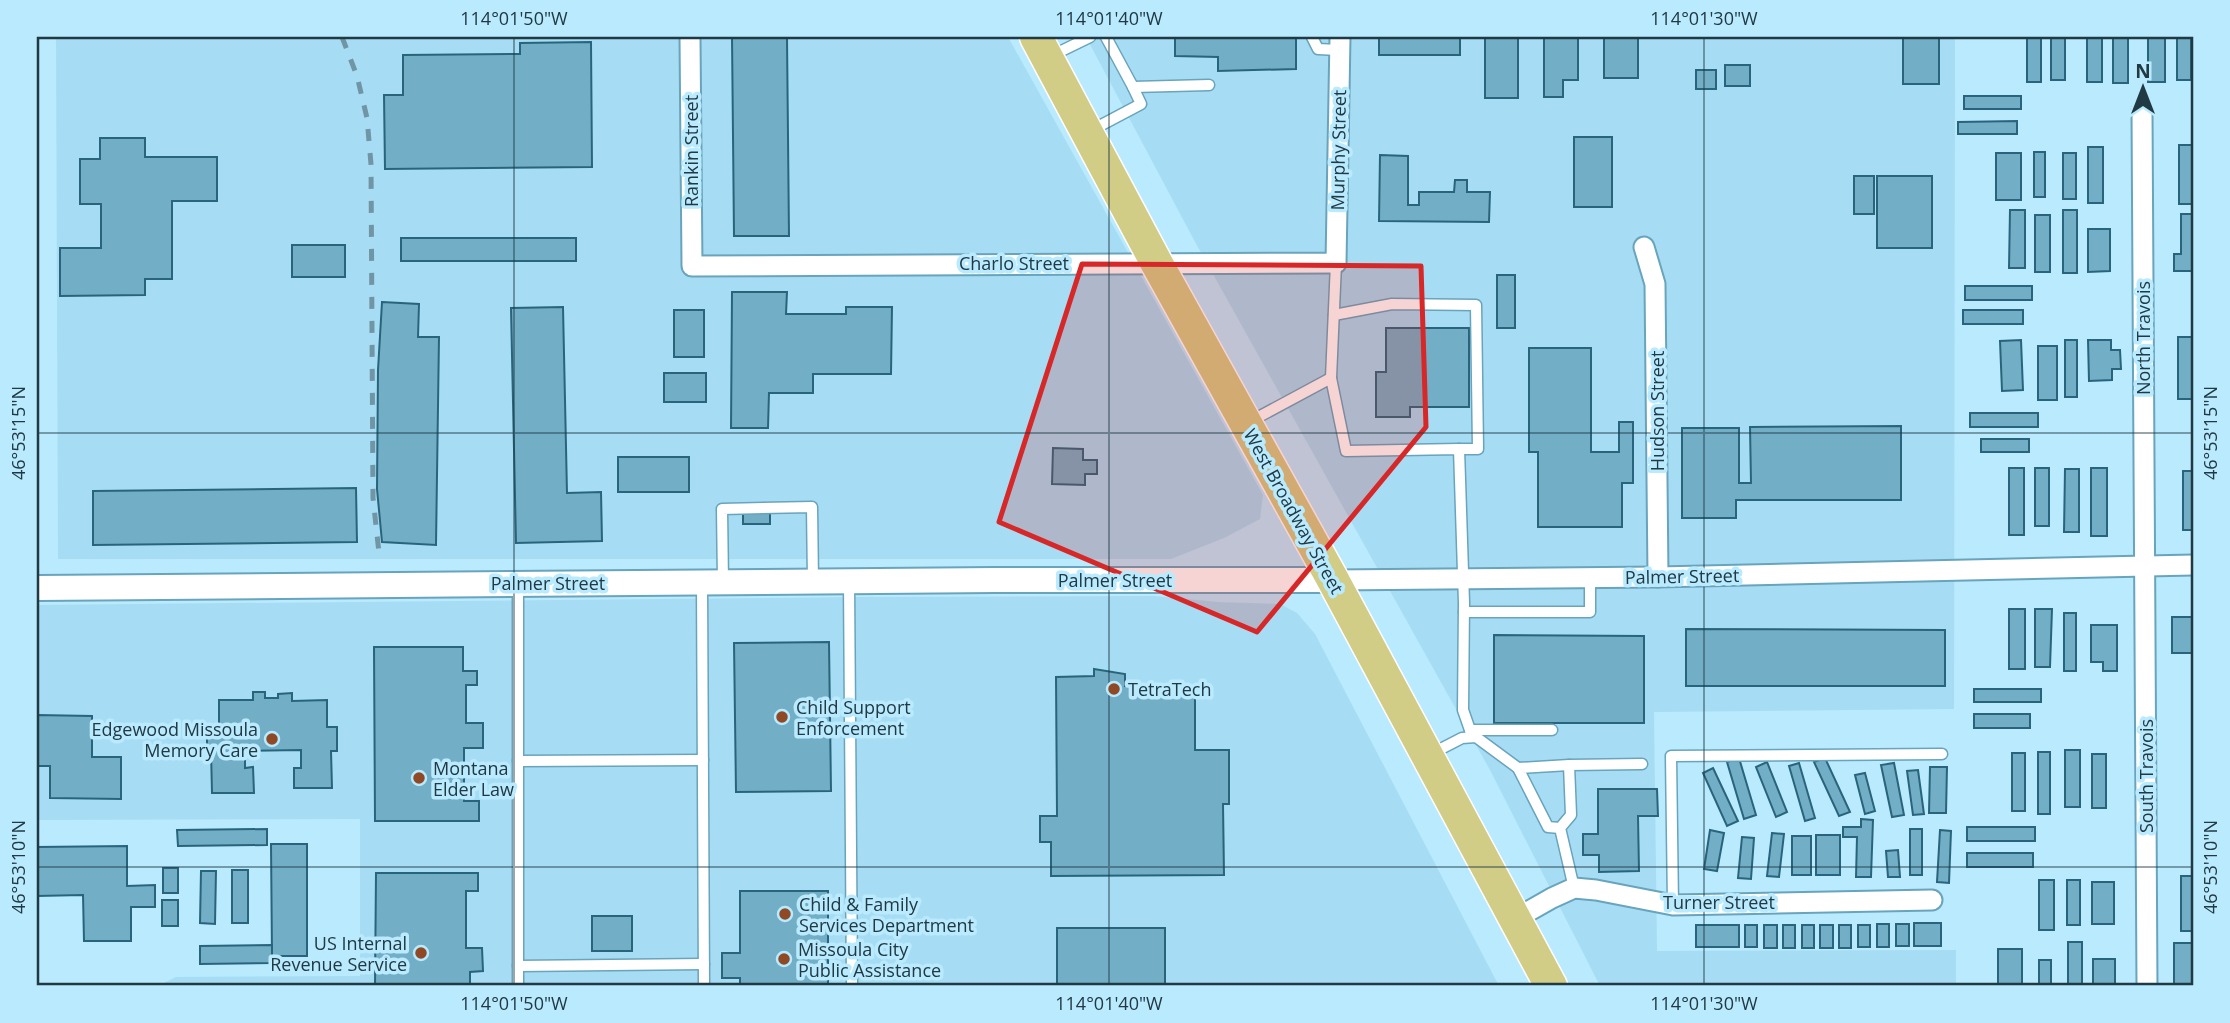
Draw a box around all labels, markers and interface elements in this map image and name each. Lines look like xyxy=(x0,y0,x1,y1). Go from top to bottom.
text: 114°01'50"W xyxy=(460,6,568,30)
text: 114°01'40"W xyxy=(1055,6,1163,30)
text: 114°01'30"W xyxy=(1650,6,1758,30)
north arrow xyxy=(2108,52,2178,122)
text: N xyxy=(2135,58,2151,84)
street label: Murphy Street xyxy=(1325,89,1351,211)
street label: Rankin Street xyxy=(679,95,703,207)
street label: Charlo Street xyxy=(959,251,1069,275)
street label: North Travois xyxy=(2131,281,2155,395)
street label: Hudson Street xyxy=(1645,351,1669,471)
text: 46°53'15"N xyxy=(6,386,30,480)
text: 46°53'15"N xyxy=(2198,386,2222,480)
street label: West Broadway Street xyxy=(1239,424,1349,598)
street label: Palmer Street xyxy=(1625,563,1739,589)
street label: Palmer Street xyxy=(1058,568,1172,592)
street label: Palmer Street xyxy=(491,571,605,595)
place label: TetraTech xyxy=(1128,677,1211,701)
marker: TetraTech xyxy=(1106,681,1122,697)
place label: Child Support Enforcement xyxy=(796,695,911,740)
marker: Child Support Enforcement xyxy=(774,709,790,725)
place label: Edgewood Missoula Memory Care xyxy=(92,717,258,762)
street label: South Travois xyxy=(2134,719,2158,833)
marker: Edgewood Missoula Memory Care xyxy=(264,731,280,747)
place label: Montana Elder Law xyxy=(433,756,514,801)
marker: Montana Elder Law xyxy=(411,770,427,786)
text: 46°53'10"N xyxy=(6,820,30,914)
text: 46°53'10"N xyxy=(2198,820,2222,914)
street label: Turner Street xyxy=(1663,890,1775,914)
place label: Child & Family Services Department xyxy=(799,892,974,937)
marker: Child & Family Services Department xyxy=(777,906,793,922)
place label: US Internal Revenue Service xyxy=(270,931,407,976)
place label: Missoula City Public Assistance xyxy=(798,937,941,982)
marker: US Internal Revenue Service xyxy=(413,945,429,961)
marker: Missoula City Public Assistance xyxy=(776,951,792,967)
text: 114°01'50"W xyxy=(460,991,568,1015)
text: 114°01'40"W xyxy=(1055,991,1163,1015)
text: 114°01'30"W xyxy=(1650,991,1758,1015)

